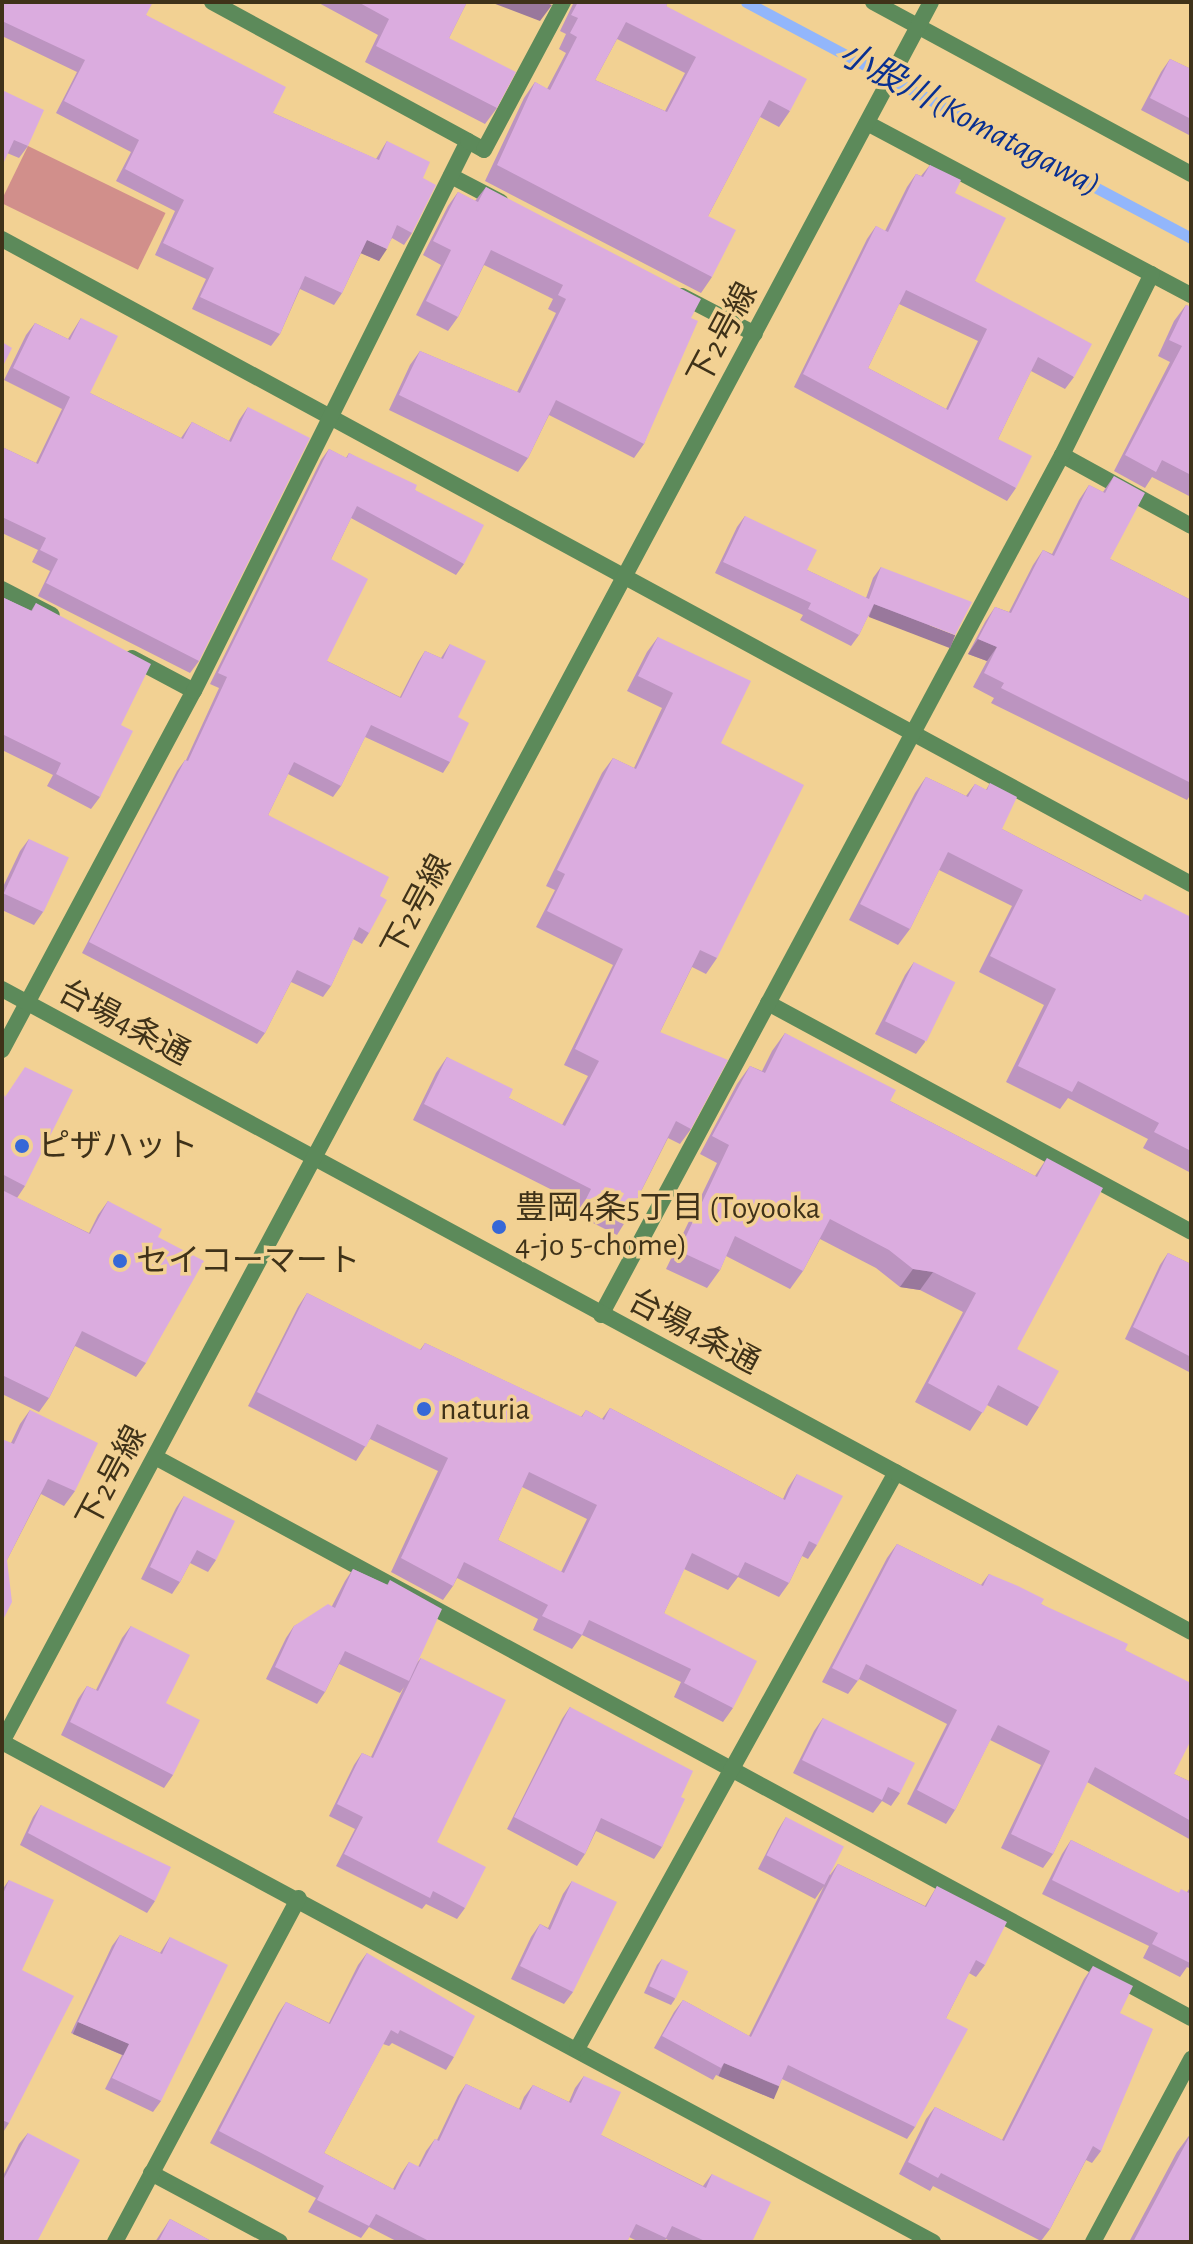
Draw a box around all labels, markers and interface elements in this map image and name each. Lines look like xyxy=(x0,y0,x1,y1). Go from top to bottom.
water label: 小股川 (Komatagawa) xyxy=(831,34,1107,206)
street label: 下2号線 xyxy=(680,276,766,392)
street label: 下2号線 xyxy=(374,848,460,964)
street label: 台場4条通 xyxy=(52,972,196,1074)
place label: ピザハット xyxy=(38,1127,198,1165)
marker: ピザハット xyxy=(13,1137,31,1155)
place label: 豊岡4条5丁目 (Toyooka 4-jo 5-chome) xyxy=(515,1190,820,1265)
marker: 豊岡4条5丁目 (Toyooka 4-jo 5-chome) xyxy=(490,1218,508,1236)
place label: セイコーマート xyxy=(136,1242,360,1280)
marker: セイコーマート xyxy=(111,1252,129,1270)
street label: 台場4条通 xyxy=(622,1281,766,1383)
place label: naturia xyxy=(440,1390,530,1428)
marker: naturia xyxy=(415,1400,433,1418)
street label: 下2号線 xyxy=(69,1419,155,1535)

